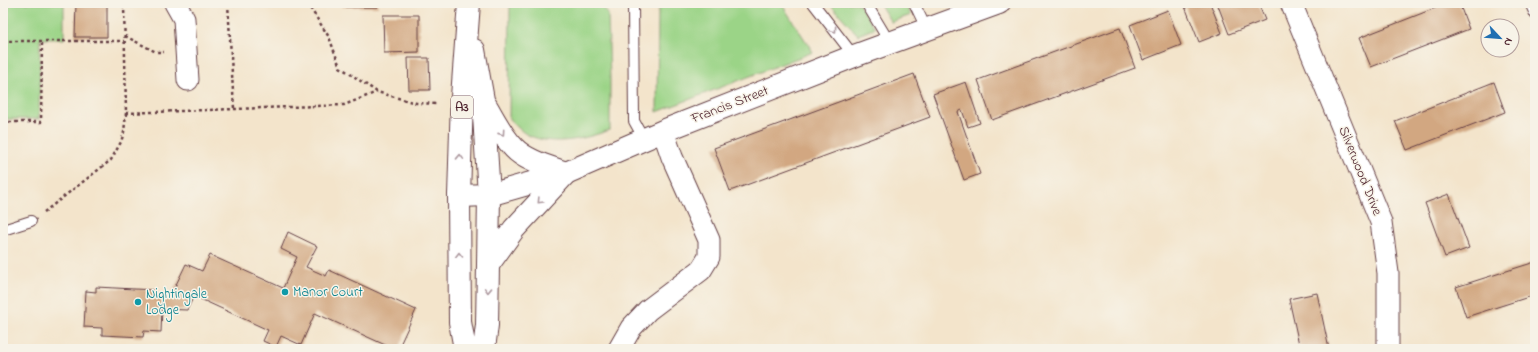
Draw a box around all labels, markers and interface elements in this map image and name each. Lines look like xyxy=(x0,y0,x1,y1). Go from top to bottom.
north arrow xyxy=(1480,18,1520,58)
one-way arrow xyxy=(829,25,836,32)
text: N xyxy=(1499,35,1517,49)
street label: Francis Street xyxy=(687,81,772,130)
road number: A3 xyxy=(451,96,473,118)
street label: Silverwood Drive xyxy=(1333,123,1388,219)
one-way arrow xyxy=(497,129,505,136)
one-way arrow xyxy=(456,154,464,160)
one-way arrow xyxy=(537,196,544,204)
one-way arrow xyxy=(455,252,463,258)
place label: Manor Court xyxy=(293,282,363,303)
place label: Nightingale Lodge xyxy=(146,284,208,322)
marker: Manor Court xyxy=(280,287,290,297)
one-way arrow xyxy=(484,287,492,293)
marker: Nightingale Lodge xyxy=(133,297,143,307)

